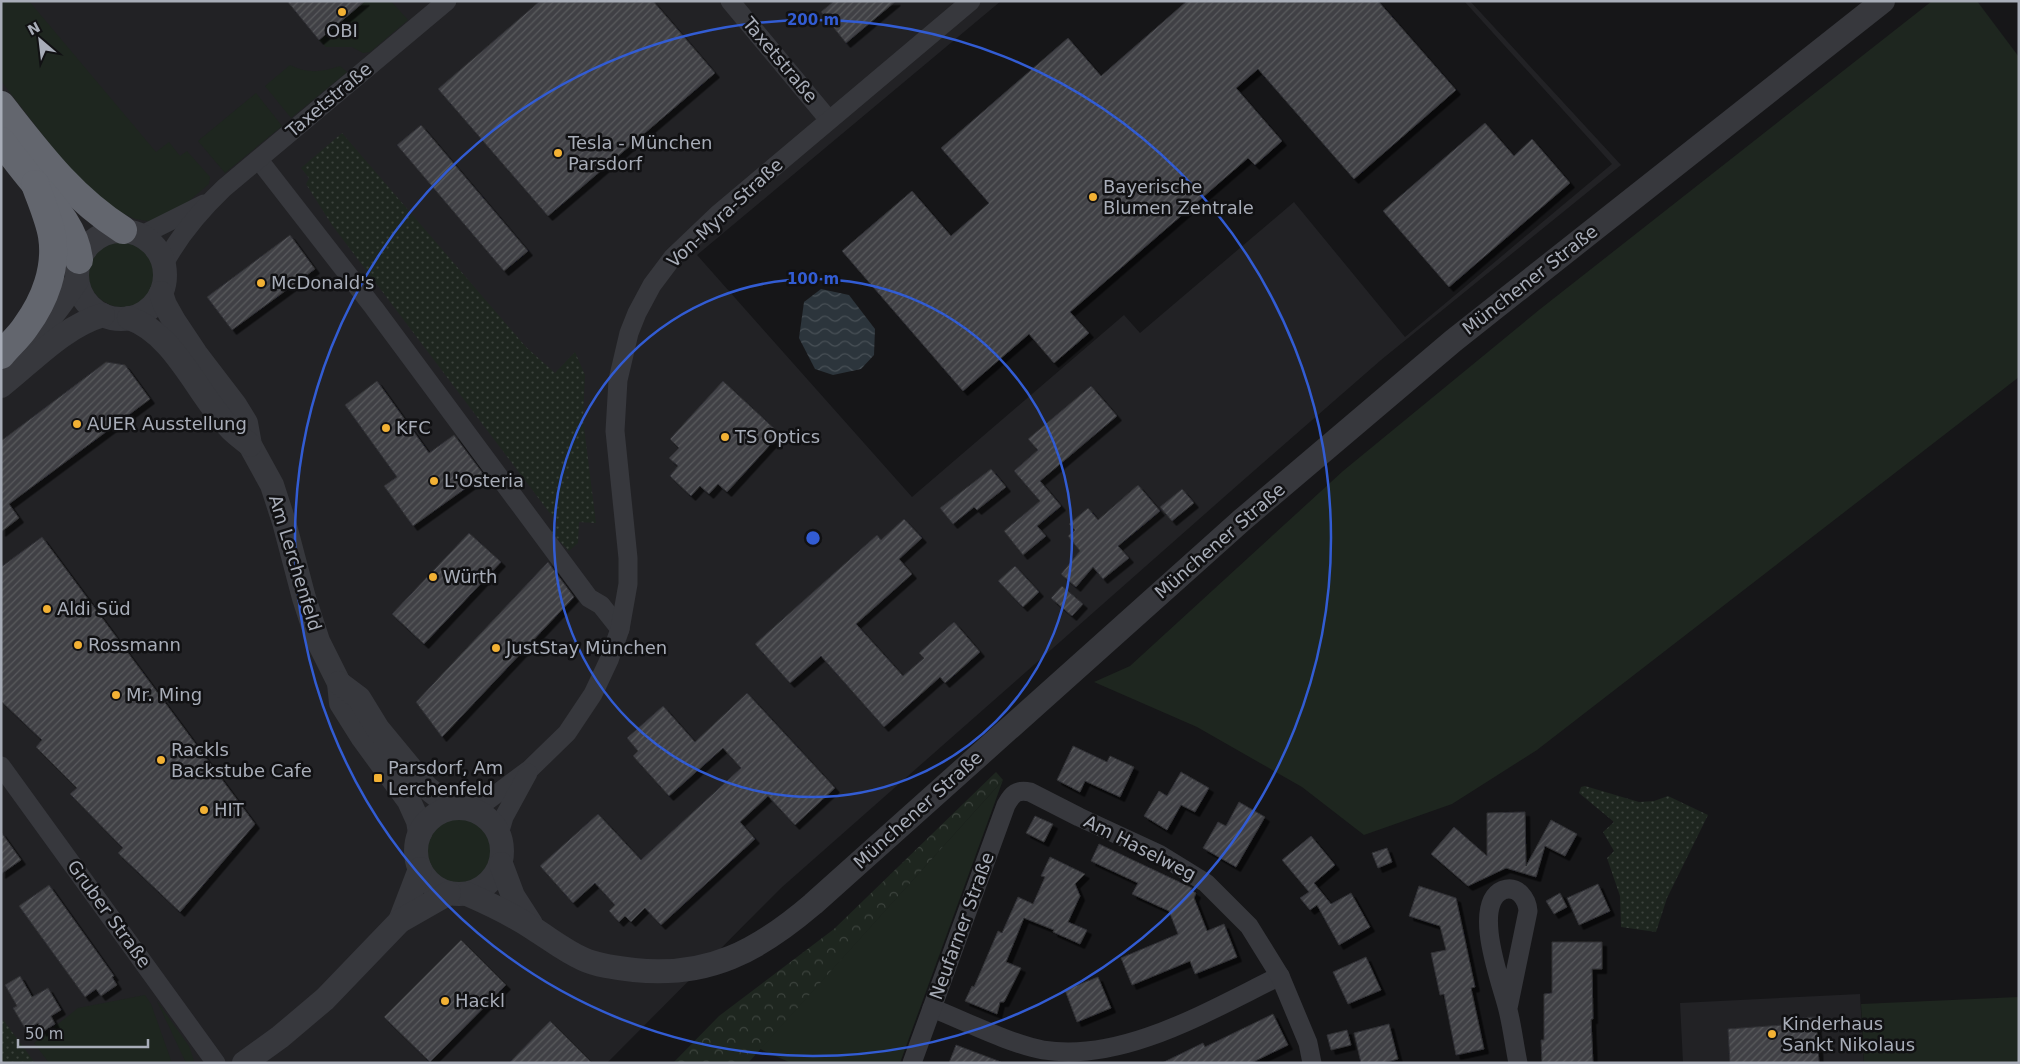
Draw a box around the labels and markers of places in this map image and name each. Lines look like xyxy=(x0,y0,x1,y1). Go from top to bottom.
marker: OBI xyxy=(336,6,348,18)
place label: OBI xyxy=(326,20,358,41)
place label: Tesla - München Parsdorf xyxy=(567,132,713,174)
marker: Tesla - München Parsdorf xyxy=(552,147,564,159)
place label: Bayerische Blumen Zentrale xyxy=(1103,176,1254,218)
marker: Bayerische Blumen Zentrale xyxy=(1087,191,1099,203)
place label: McDonald's xyxy=(271,272,375,293)
marker: McDonald's xyxy=(255,277,267,289)
place label: AUER Ausstellung xyxy=(87,413,247,434)
place label: KFC xyxy=(396,417,431,438)
marker: AUER Ausstellung xyxy=(71,418,83,430)
marker: KFC xyxy=(380,422,392,434)
place label: TS Optics xyxy=(734,426,820,447)
marker: TS Optics xyxy=(719,431,731,443)
place label: L'Osteria xyxy=(444,470,524,491)
marker: L'Osteria xyxy=(428,475,440,487)
centre of rings xyxy=(804,529,822,547)
place label: Würth xyxy=(443,566,497,587)
marker: Würth xyxy=(427,571,439,583)
place label: Aldi Süd xyxy=(57,598,131,619)
marker: Aldi Süd xyxy=(41,603,53,615)
place label: Rossmann xyxy=(88,634,181,655)
place label: JustStay München xyxy=(505,637,667,658)
marker: Rossmann xyxy=(72,639,84,651)
marker: JustStay München xyxy=(490,642,502,654)
place label: Mr. Ming xyxy=(126,684,202,705)
marker: Mr. Ming xyxy=(110,689,122,701)
place label: Rackls Backstube Cafe xyxy=(171,739,312,781)
marker: Rackls Backstube Cafe xyxy=(155,754,167,766)
place label: Parsdorf, Am Lerchenfeld xyxy=(388,757,503,799)
marker: Parsdorf, Am Lerchenfeld xyxy=(372,772,384,784)
place label: HIT xyxy=(214,799,245,820)
marker: HIT xyxy=(198,804,210,816)
place label: Hackl xyxy=(455,990,505,1011)
marker: Hackl xyxy=(439,995,451,1007)
place label: Kinderhaus Sankt Nikolaus xyxy=(1782,1013,1915,1055)
marker: Kinderhaus Sankt Nikolaus xyxy=(1766,1028,1778,1040)

